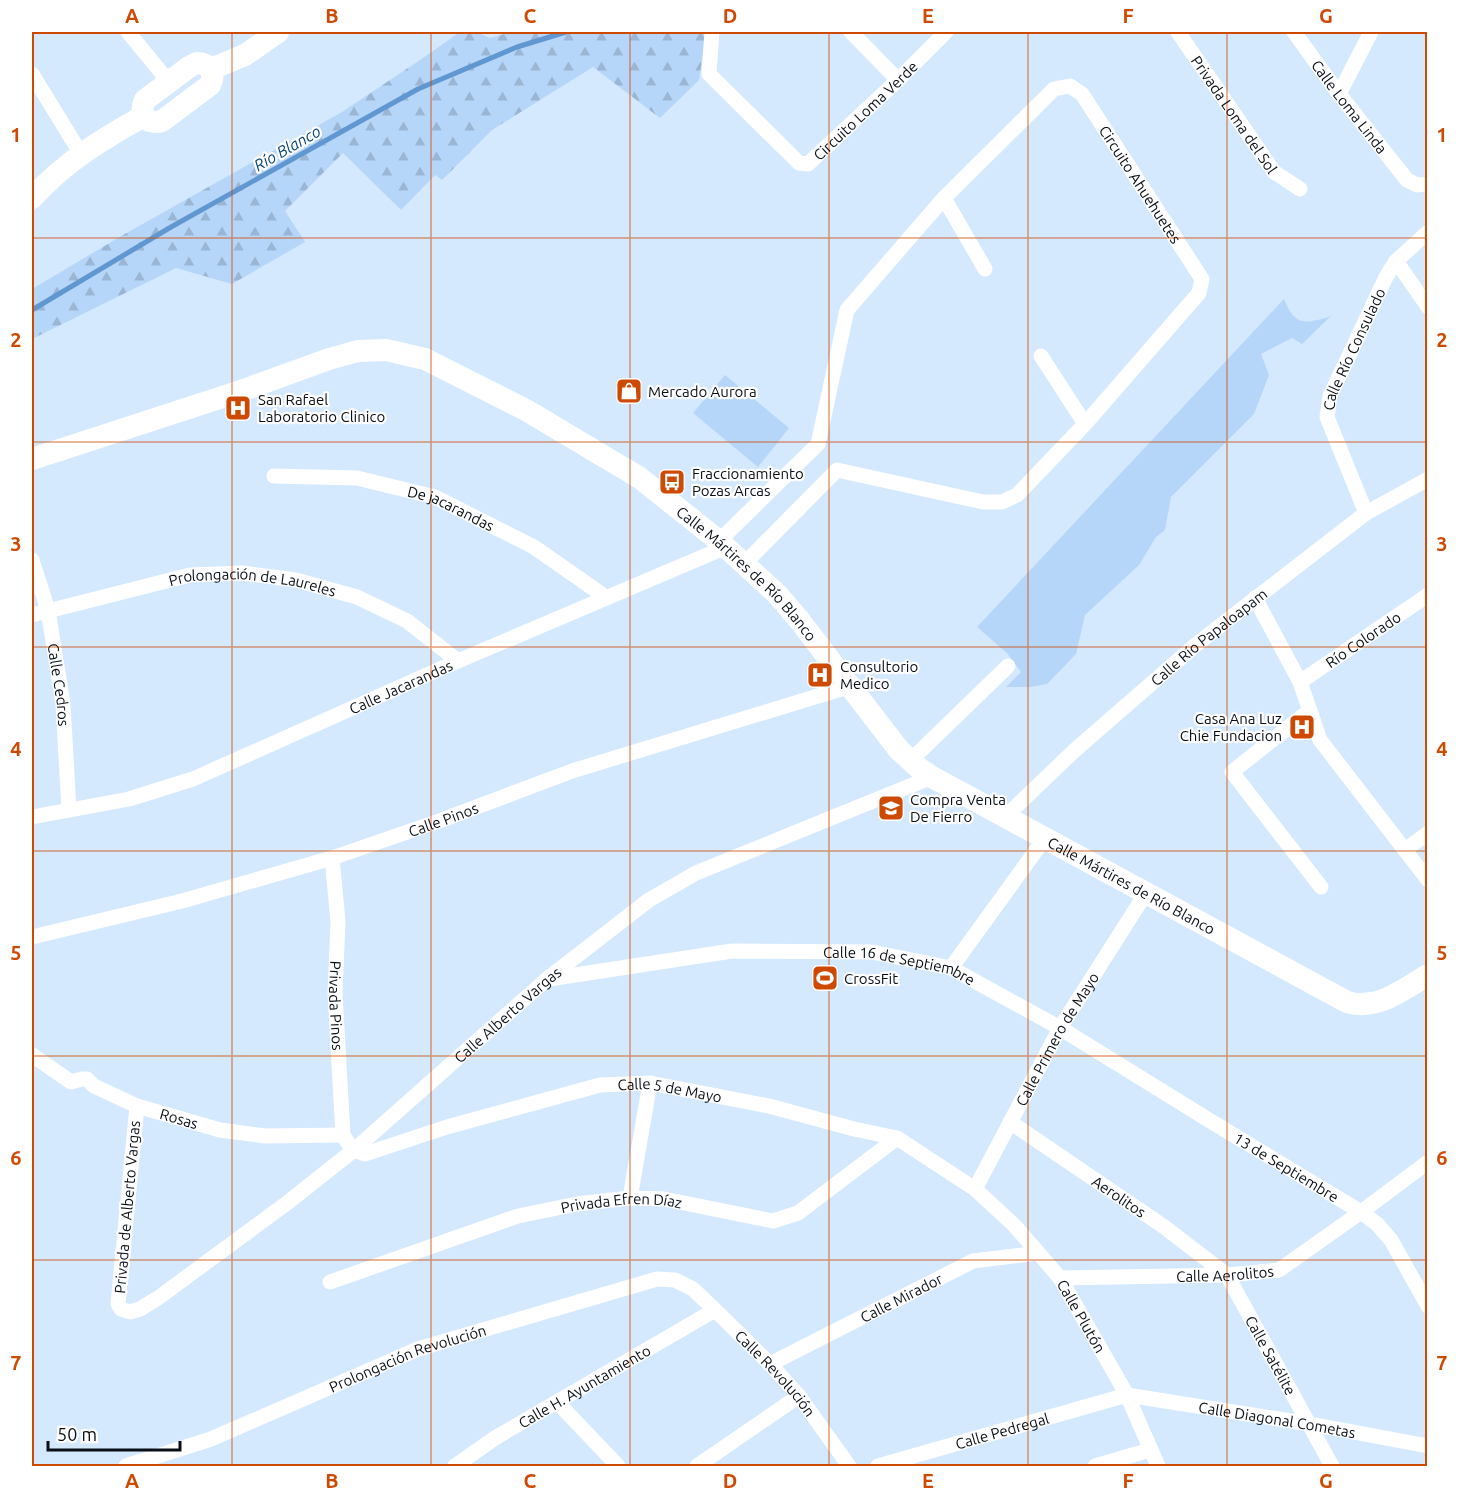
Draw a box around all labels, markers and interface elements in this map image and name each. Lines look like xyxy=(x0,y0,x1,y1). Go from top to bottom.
text: A xyxy=(125,4,139,27)
text: B xyxy=(325,4,339,27)
text: C xyxy=(524,4,537,27)
text: D xyxy=(723,4,737,27)
text: E xyxy=(922,4,934,27)
text: F xyxy=(1122,4,1134,27)
text: G xyxy=(1319,4,1333,27)
street label: Privada Loma del Sol xyxy=(1188,52,1281,177)
street label: Calle Loma Linda xyxy=(1308,56,1391,157)
street label: Circuito Loma Verde xyxy=(810,57,921,163)
water label: Río Blanco xyxy=(251,122,324,174)
street label: Circuito Ahuehuetes xyxy=(1096,122,1185,246)
text: 1 xyxy=(10,123,22,146)
text: 1 xyxy=(1436,123,1448,146)
street label: Calle Río Consulado xyxy=(1320,285,1388,411)
text: 2 xyxy=(10,328,22,351)
text: 2 xyxy=(1436,328,1448,351)
shop icon: Mercado Aurora xyxy=(614,376,644,406)
place label: Mercado Aurora xyxy=(648,383,757,400)
place label: San Rafael Laboratorio Clinico xyxy=(258,391,385,425)
hospital icon: San Rafael Laboratorio Clinico xyxy=(223,393,253,423)
place label: Fraccionamiento Pozas Arcas xyxy=(692,465,804,499)
bus stop icon: Fraccionamiento Pozas Arcas xyxy=(657,467,687,497)
street label: De jacarandas xyxy=(406,482,497,534)
street label: Calle Mártires de Río Blanco xyxy=(674,502,820,644)
text: 3 xyxy=(10,532,22,555)
text: 3 xyxy=(1436,532,1448,555)
street label: Prolongación de Laureles xyxy=(167,564,338,599)
street label: Calle Río Papaloapam xyxy=(1147,585,1270,689)
street label: Río Colorado xyxy=(1322,608,1404,671)
street label: Calle Cedros xyxy=(45,642,73,727)
street label: Calle Jacarandas xyxy=(346,656,455,717)
place label: Consultorio Medico xyxy=(840,658,918,692)
hospital icon: Consultorio Medico xyxy=(805,660,835,690)
place label: Casa Ana Luz Chie Fundacion xyxy=(1180,710,1282,744)
hospital icon: Casa Ana Luz Chie Fundacion xyxy=(1287,712,1317,742)
text: 4 xyxy=(10,737,22,760)
text: 4 xyxy=(1436,737,1448,760)
place label: Compra Venta De Fierro xyxy=(910,791,1006,825)
school or university icon: Compra Venta De Fierro xyxy=(876,793,906,823)
street label: Calle Pinos xyxy=(406,799,480,840)
street label: Calle Mártires de Río Blanco xyxy=(1045,833,1218,937)
text: 5 xyxy=(10,941,22,964)
text: 5 xyxy=(1436,941,1448,964)
street label: Calle 16 de Septiembre xyxy=(823,943,978,988)
street label: Privada Pinos xyxy=(326,960,347,1051)
street label: Calle Alberto Vargas xyxy=(450,963,564,1066)
sports icon: CrossFit xyxy=(810,963,840,993)
street label: Calle Primero de Mayo xyxy=(1012,969,1102,1109)
place label: CrossFit xyxy=(844,970,898,987)
street label: Calle 5 de Mayo xyxy=(617,1074,723,1105)
street label: Rosas xyxy=(158,1105,200,1132)
street label: Privada de Alberto Vargas xyxy=(111,1120,143,1294)
street label: 13 de Septiembre xyxy=(1231,1129,1342,1205)
text: 6 xyxy=(10,1146,22,1169)
text: 6 xyxy=(1436,1146,1448,1169)
street label: Aerolitos xyxy=(1089,1172,1149,1220)
street label: Privada Efren Díaz xyxy=(559,1189,684,1216)
street label: Calle Aerolitos xyxy=(1176,1262,1274,1284)
street label: Calle Mirador xyxy=(857,1269,945,1325)
street label: Calle Plutón xyxy=(1054,1276,1109,1355)
street label: Calle Satélite xyxy=(1242,1312,1300,1398)
street label: Prolongación Revolución xyxy=(326,1321,488,1395)
street label: Calle Revolución xyxy=(732,1326,819,1419)
street label: Calle H. Ayuntamiento xyxy=(515,1341,653,1431)
text: 7 xyxy=(10,1351,22,1374)
text: 7 xyxy=(1436,1351,1448,1374)
street label: Calle Diagonal Cometas xyxy=(1197,1398,1357,1441)
street label: Calle Pedregal xyxy=(953,1409,1051,1452)
scale bar xyxy=(48,1414,180,1452)
text: 50 m xyxy=(57,1424,97,1444)
text: A xyxy=(125,1469,139,1492)
text: B xyxy=(325,1469,339,1492)
text: C xyxy=(524,1469,537,1492)
text: D xyxy=(723,1469,737,1492)
text: E xyxy=(922,1469,934,1492)
text: F xyxy=(1122,1469,1134,1492)
text: G xyxy=(1319,1469,1333,1492)

